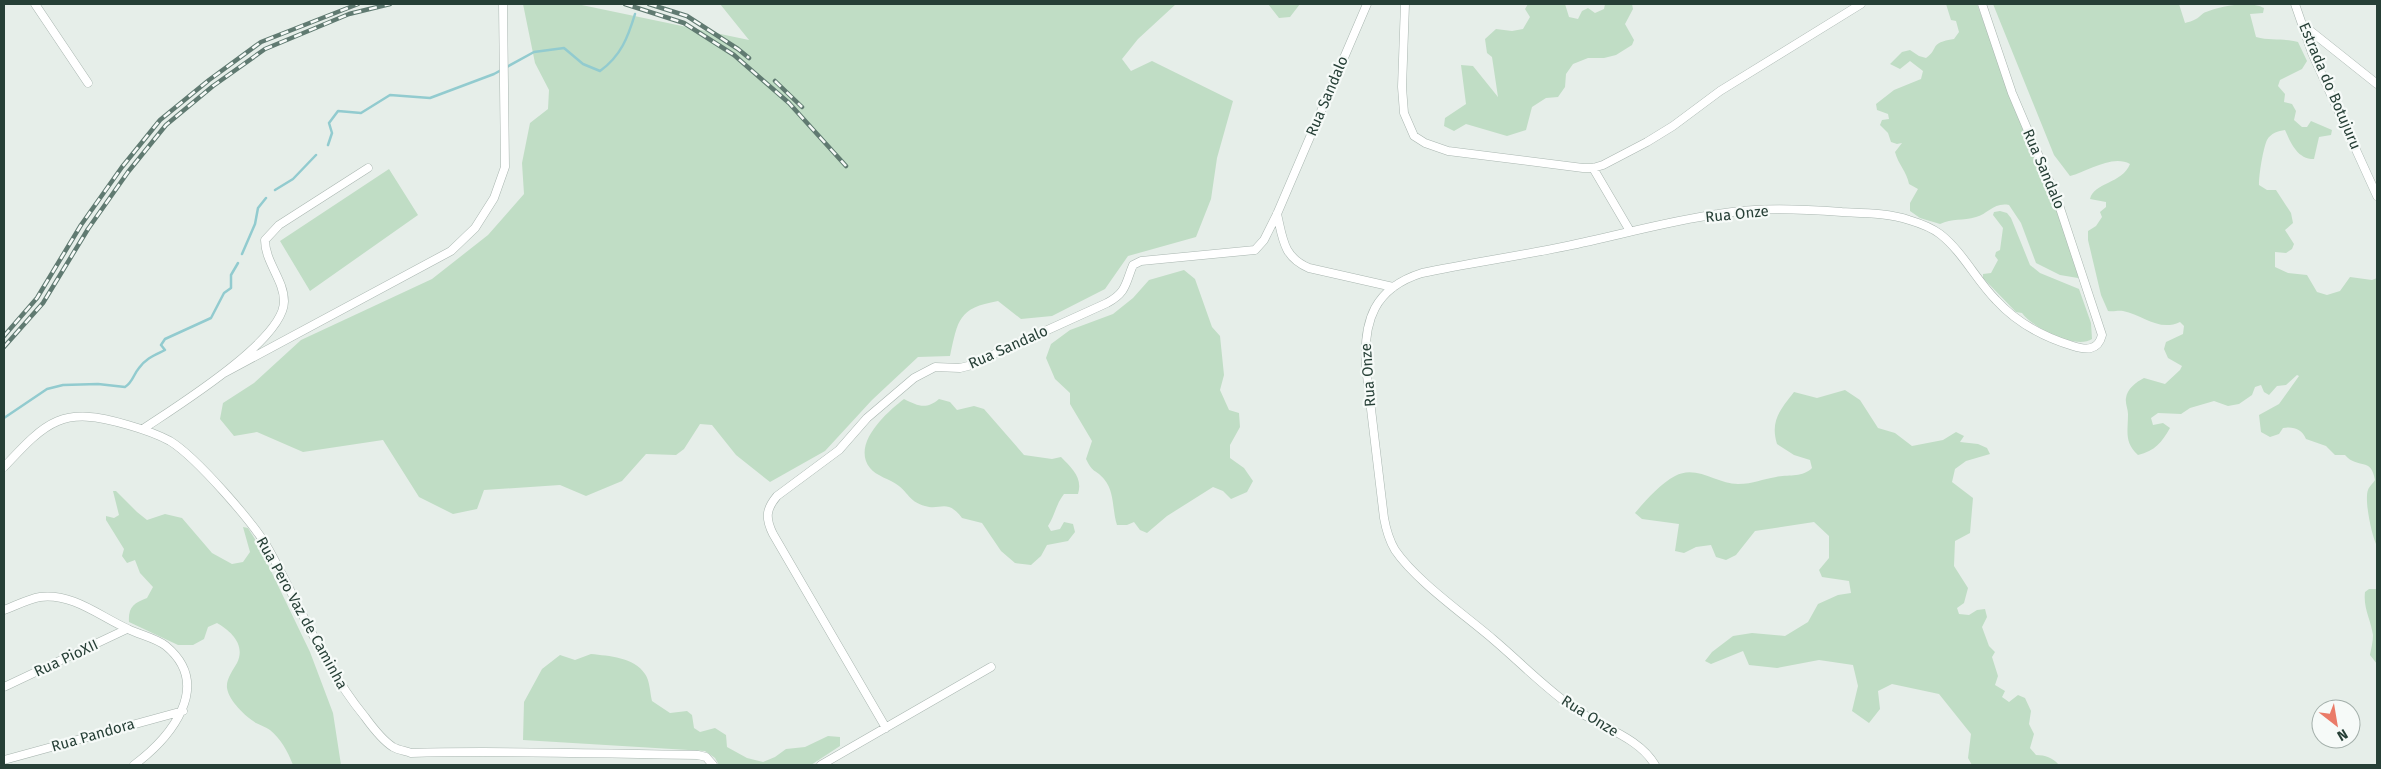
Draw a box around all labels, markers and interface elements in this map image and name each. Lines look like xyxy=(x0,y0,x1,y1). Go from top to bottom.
street label: Estrada do Botujuru xyxy=(2295,20,2365,152)
street label: Rua Sandalo xyxy=(1302,53,1352,139)
street label: Rua Sandalo xyxy=(2019,126,2069,212)
street label: Rua Onze xyxy=(1704,202,1770,226)
street label: Rua Sandalo xyxy=(965,321,1051,373)
street label: Rua Onze xyxy=(1357,343,1379,407)
street label: Rua Pero Vaz de Caminha xyxy=(253,534,351,692)
street label: Rua PioXII xyxy=(31,635,101,681)
street label: Rua Onze xyxy=(1558,691,1622,741)
north arrow xyxy=(2311,699,2361,749)
street label: Rua Pandora xyxy=(49,715,137,755)
text: N xyxy=(2334,725,2351,744)

